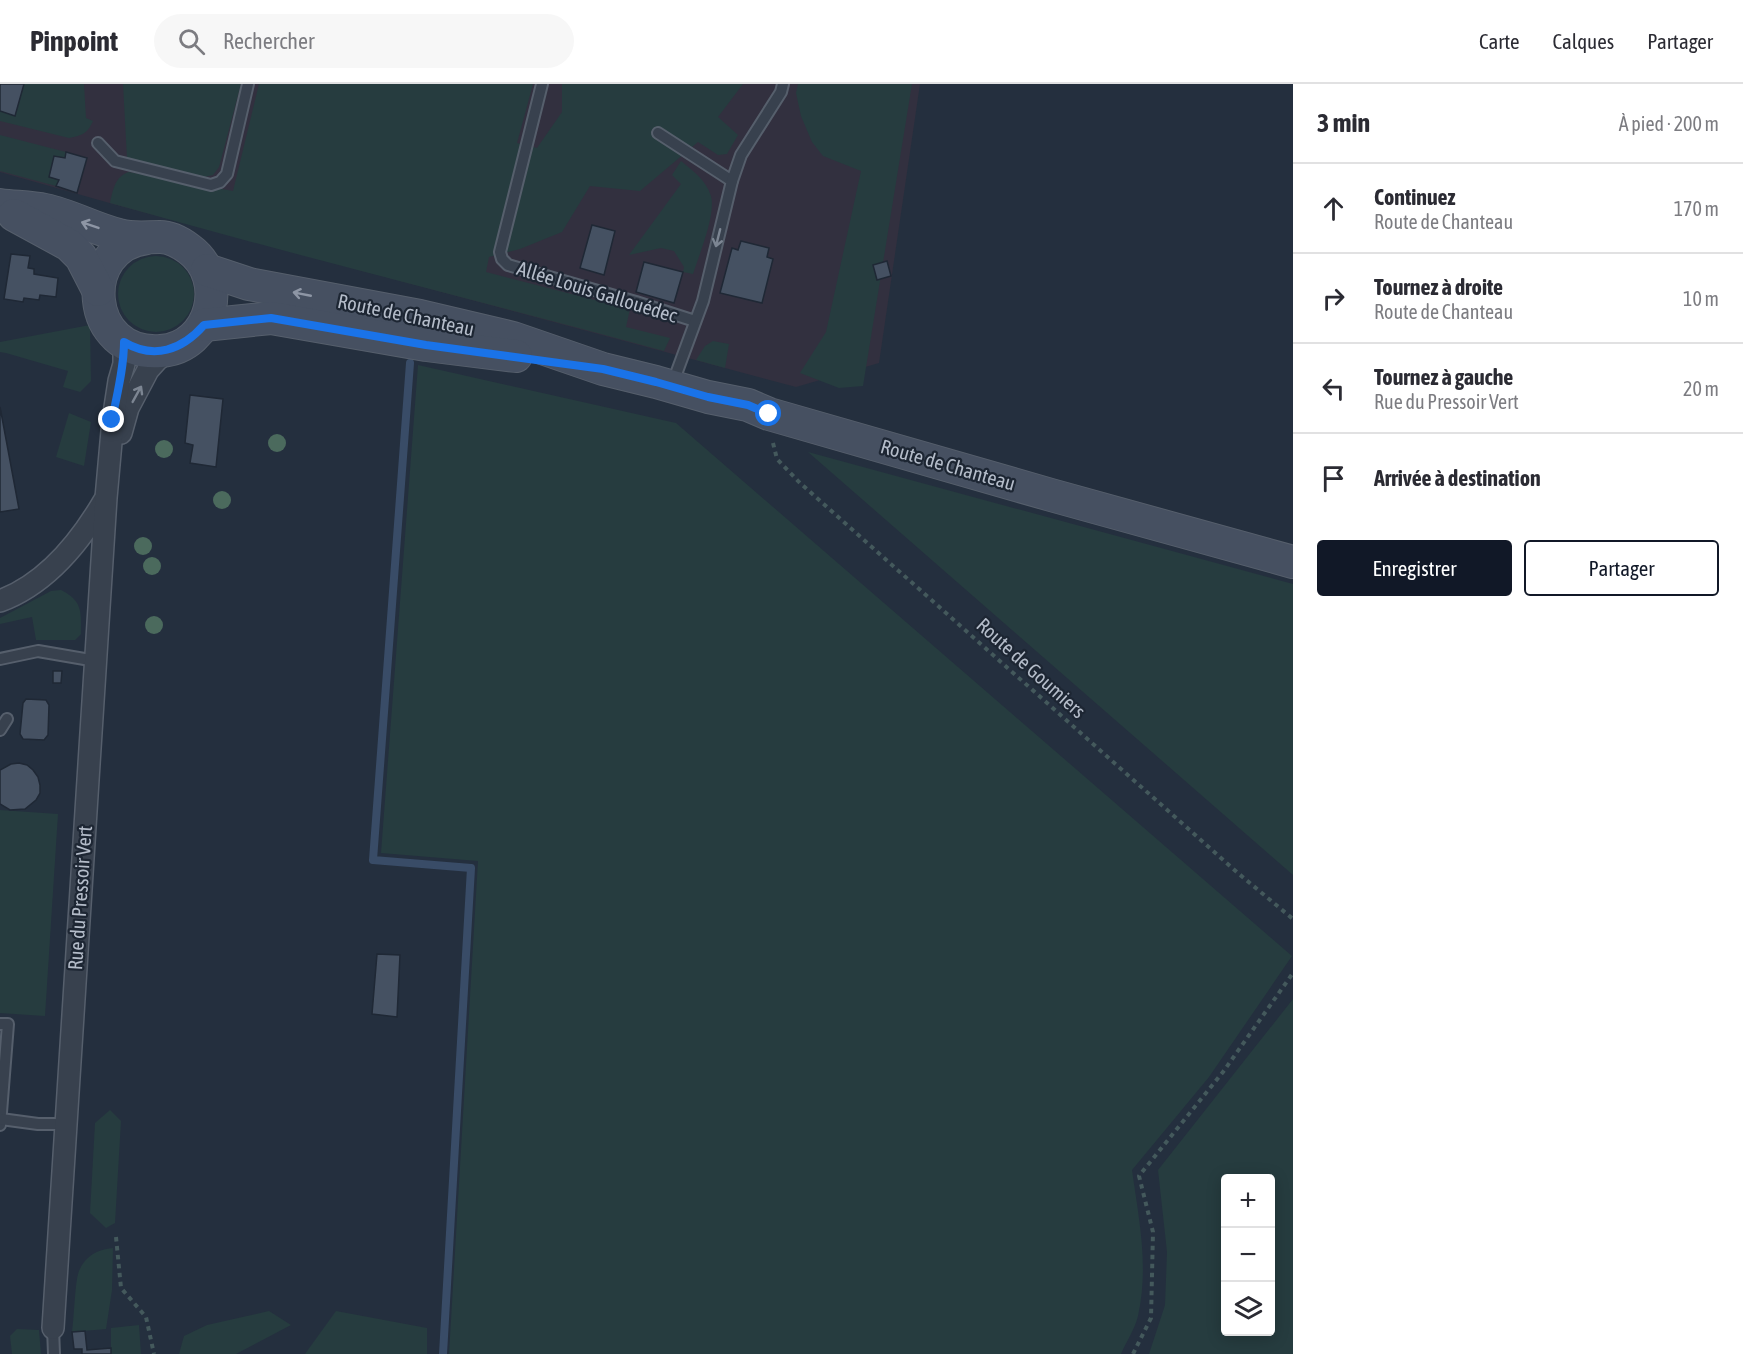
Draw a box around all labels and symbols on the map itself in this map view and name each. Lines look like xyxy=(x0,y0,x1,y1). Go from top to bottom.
one-way arrow xyxy=(81,219,100,230)
one-way arrow xyxy=(711,228,723,247)
street label: Allée Louis Gallouédec xyxy=(514,256,681,327)
one-way arrow xyxy=(293,288,312,299)
street label: Route de Chanteau xyxy=(336,289,476,340)
one-way arrow xyxy=(131,386,143,403)
route start xyxy=(755,400,781,426)
route end xyxy=(98,406,124,432)
street label: Route de Chanteau xyxy=(878,434,1018,495)
street label: Route de Goumiers xyxy=(972,613,1090,722)
street label: Rue du Pressoir Vert xyxy=(63,825,96,971)

